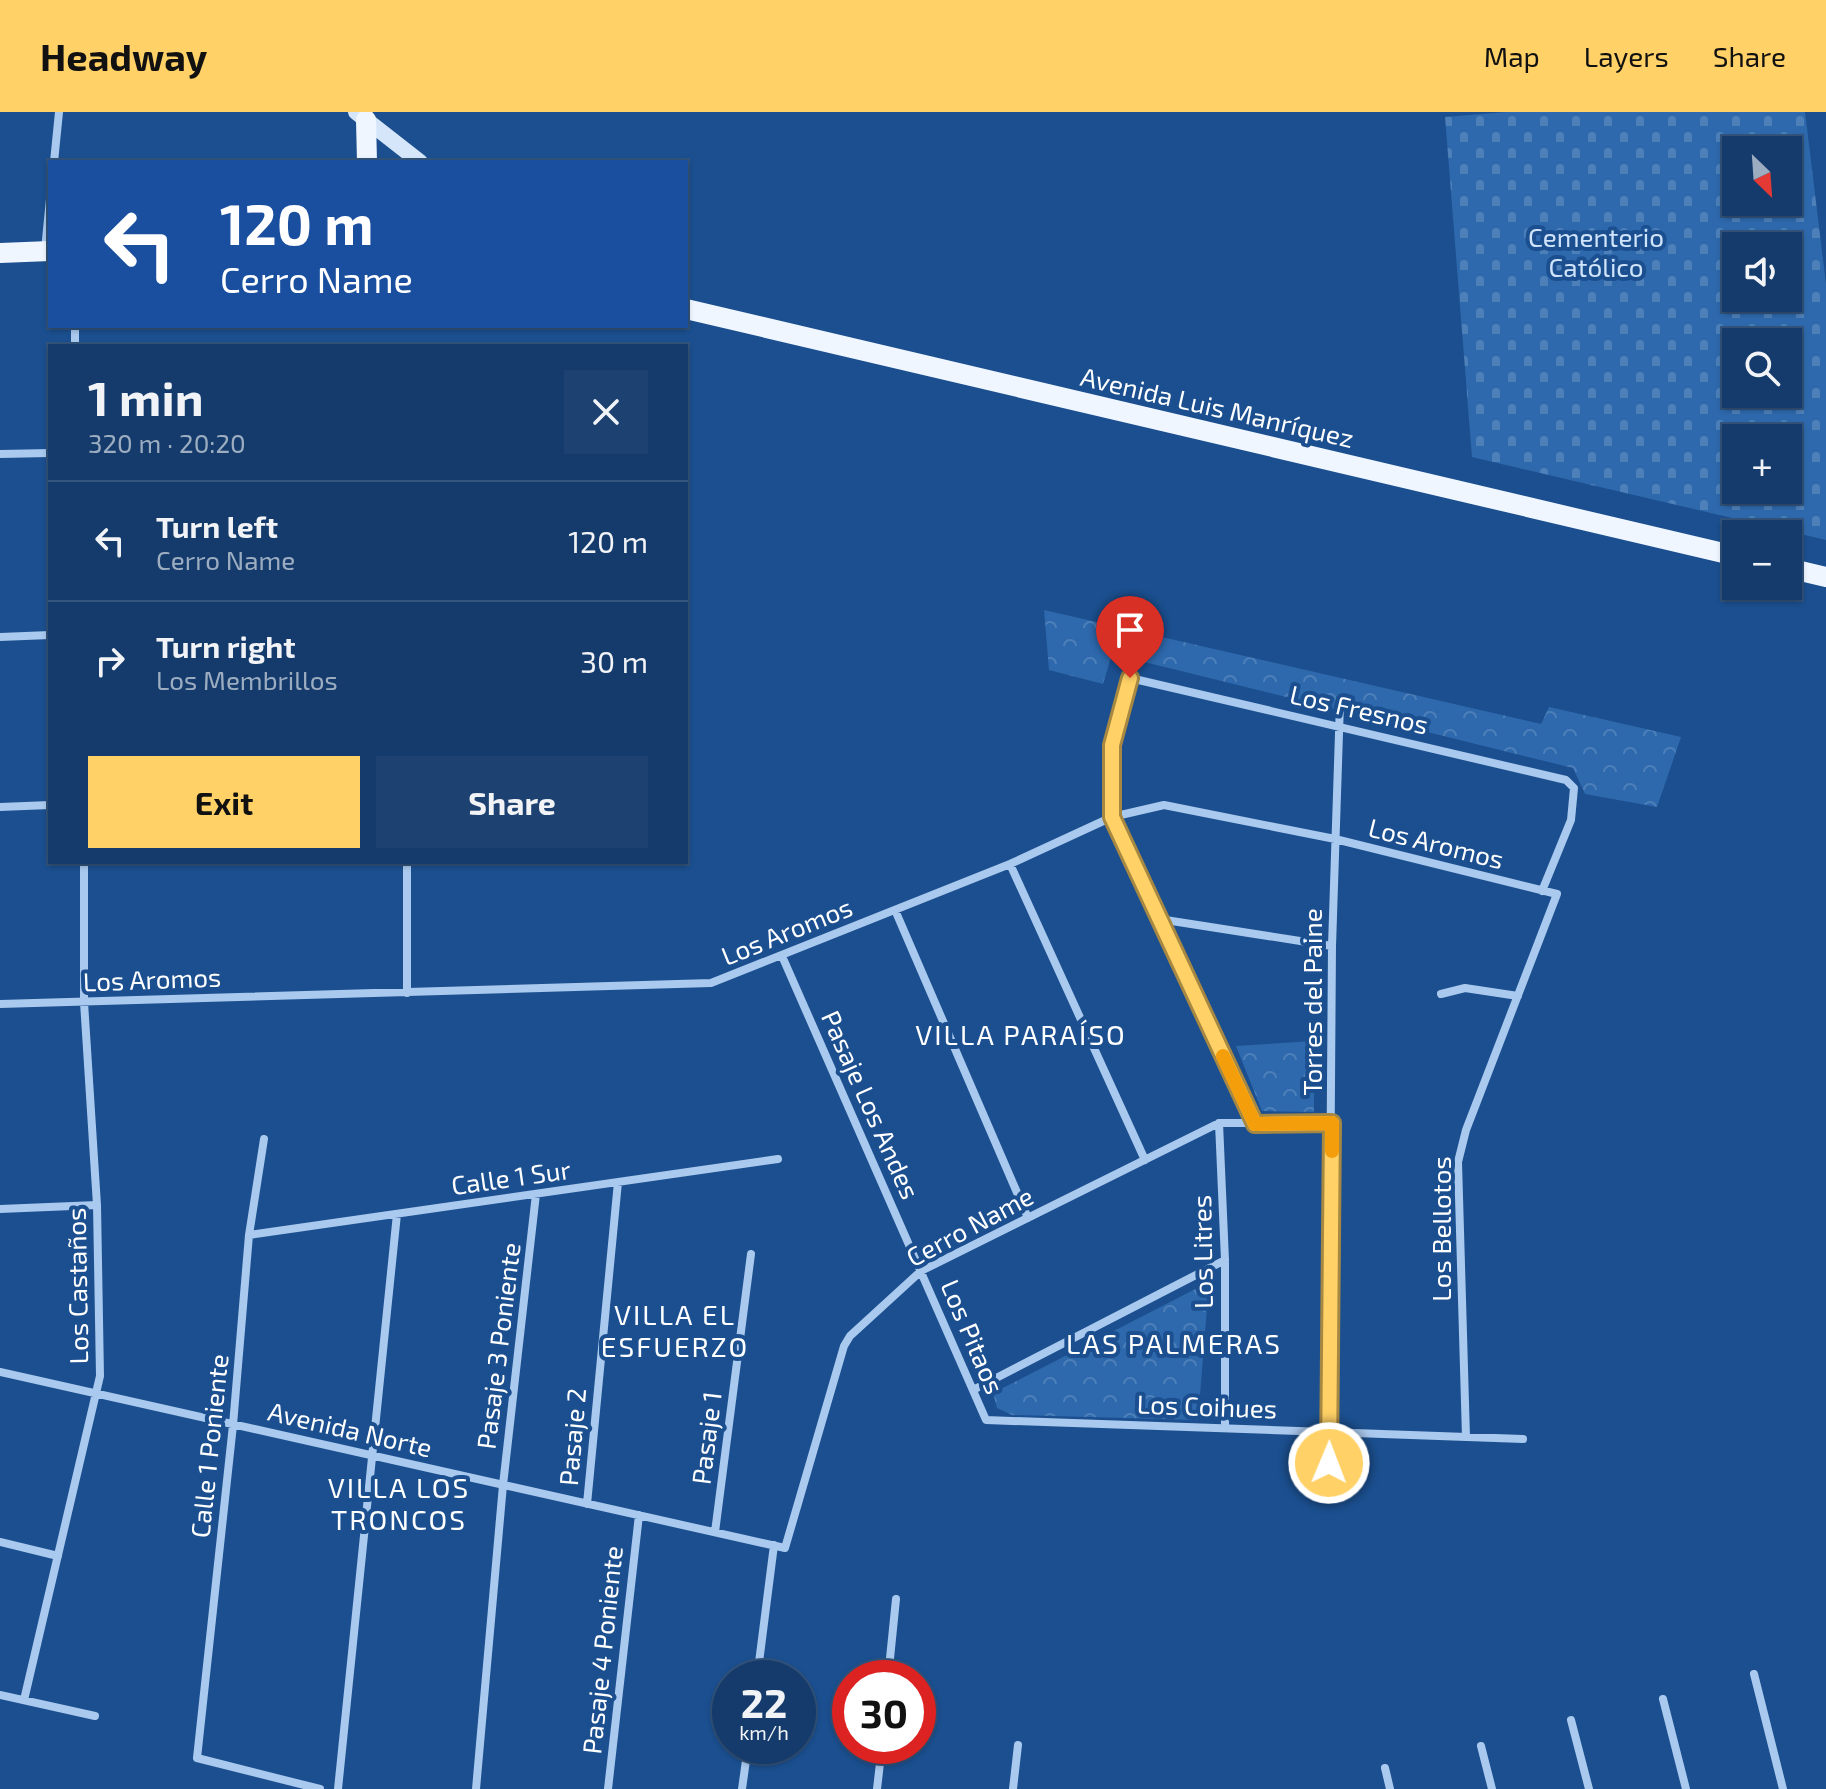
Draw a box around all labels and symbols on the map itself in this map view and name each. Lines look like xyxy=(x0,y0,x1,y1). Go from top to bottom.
north arrow xyxy=(1722,136,1802,216)
park label: Cementerio Católico xyxy=(1528,221,1664,282)
street label: Avenida Luis Manríquez xyxy=(1078,360,1357,453)
pin xyxy=(1096,596,1164,678)
street label: Los Fresnos xyxy=(1287,678,1432,740)
street label: Los Aromos xyxy=(1366,811,1507,874)
street label: Los Aromos xyxy=(717,890,856,971)
street label: Torres del Paine xyxy=(1296,908,1327,1096)
street label: Los Aromos xyxy=(82,961,222,996)
street label: Pasaje Los Andes xyxy=(816,1005,927,1203)
district label: VILLA PARAÍSO xyxy=(915,1017,1127,1051)
street label: Calle 1 Sur xyxy=(449,1153,573,1200)
street label: Los Bellotos xyxy=(1425,1156,1456,1302)
street label: Cerro Name xyxy=(901,1179,1038,1272)
street label: Los Litres xyxy=(1185,1195,1218,1309)
street label: Los Castaños xyxy=(60,1207,93,1365)
street label: Pasaje 3 Poniente xyxy=(469,1241,526,1451)
street label: Los Pitaos xyxy=(935,1275,1011,1398)
district label: VILLA EL ESFUERZO xyxy=(601,1297,749,1363)
district label: LAS PALMERAS xyxy=(1066,1326,1282,1360)
street label: Calle 1 Poniente xyxy=(183,1352,234,1539)
street label: Pasaje 2 xyxy=(552,1387,591,1487)
street label: Los Coihues xyxy=(1136,1388,1278,1423)
street label: Pasaje 1 xyxy=(684,1389,727,1486)
street label: Avenida Norte xyxy=(265,1395,435,1462)
position arrow xyxy=(1287,1421,1371,1505)
district label: VILLA LOS TRONCOS xyxy=(328,1470,470,1536)
street label: Pasaje 4 Poniente xyxy=(575,1544,628,1756)
speed limit sign: 30 xyxy=(832,1660,936,1764)

